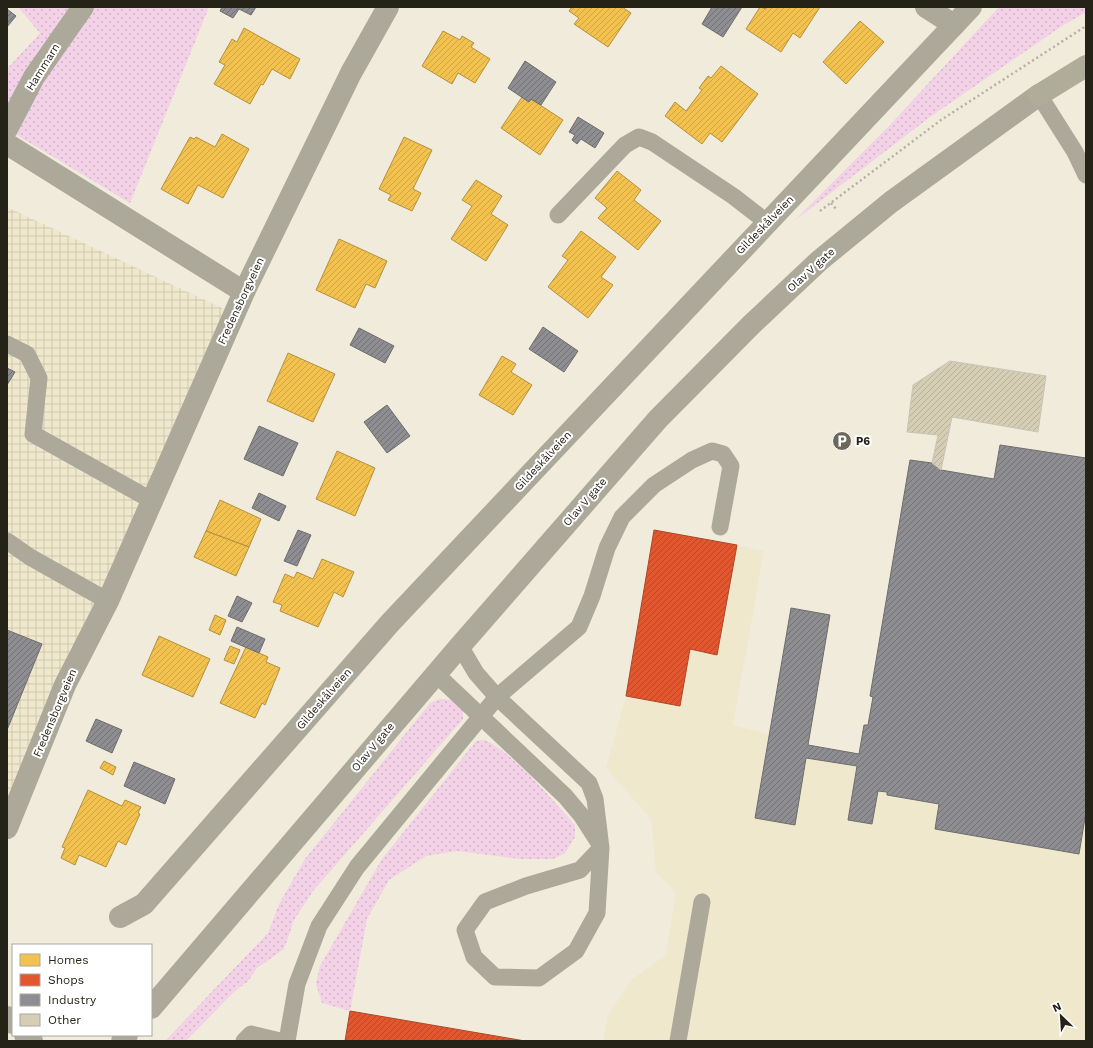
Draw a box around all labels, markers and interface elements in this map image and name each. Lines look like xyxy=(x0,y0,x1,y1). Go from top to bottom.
street label: Hammarn xyxy=(24,41,62,93)
street label: Gildeskålveien xyxy=(734,193,796,257)
street label: Olav V gate xyxy=(784,245,838,295)
street label: Fredensborgveien xyxy=(215,255,267,347)
street label: Gildeskålveien xyxy=(512,428,574,494)
parking icon: P6 xyxy=(831,430,853,452)
place label: P6 xyxy=(856,435,870,448)
street label: Olav V gate xyxy=(560,475,610,529)
street label: Gildeskålveien xyxy=(294,666,354,732)
street label: Fredensborgveien xyxy=(31,667,79,759)
street label: Olav V gate xyxy=(349,720,397,774)
legend xyxy=(12,944,152,1036)
text: Homes xyxy=(48,953,89,967)
text: Shops xyxy=(48,973,84,987)
text: Industry xyxy=(48,993,97,1007)
north arrow xyxy=(1041,996,1081,1036)
text: N xyxy=(1051,1000,1063,1015)
text: Other xyxy=(48,1013,81,1027)

